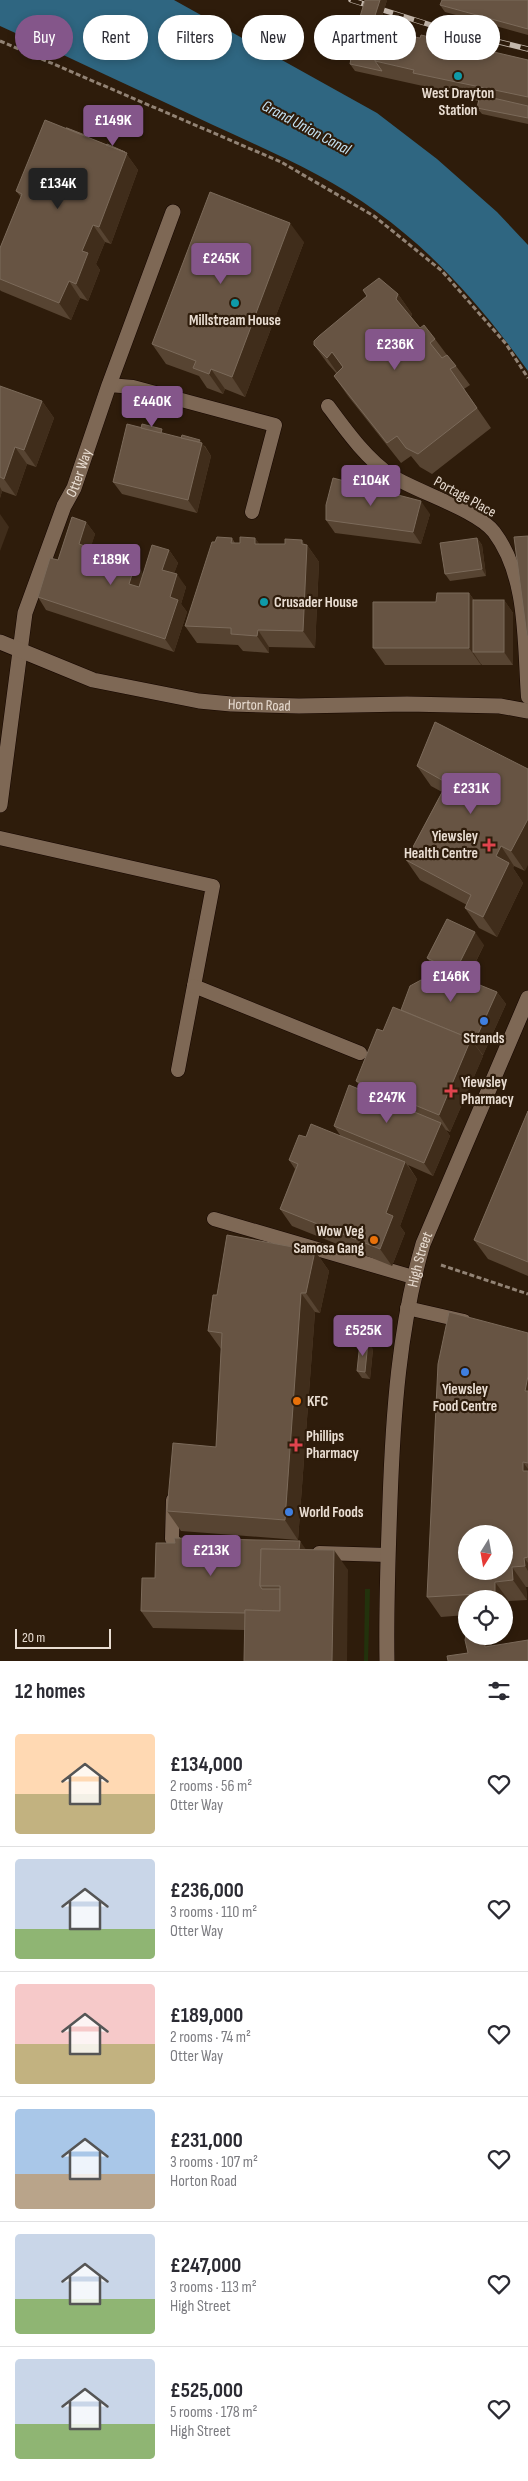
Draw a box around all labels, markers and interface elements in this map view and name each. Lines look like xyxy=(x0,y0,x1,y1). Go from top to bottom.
chip: Buy xyxy=(15,15,73,60)
chip: Rent xyxy=(83,15,148,60)
chip: Filters xyxy=(158,15,232,60)
chip: New xyxy=(242,15,304,60)
chip: Apartment xyxy=(314,15,416,60)
chip: House xyxy=(426,15,500,60)
marker: West Drayton Station xyxy=(452,70,464,82)
place label: West Drayton Station xyxy=(422,84,494,120)
water label: Grand Union Canal xyxy=(258,97,354,160)
pin: £149K xyxy=(78,104,148,147)
text: £149K xyxy=(94,111,132,130)
pin: £134K xyxy=(23,168,93,210)
text: £134K xyxy=(40,174,76,193)
pin: £245K xyxy=(186,242,256,285)
text: £245K xyxy=(202,249,240,268)
marker: Millstream House xyxy=(229,297,241,309)
place label: Millstream House xyxy=(189,311,281,330)
pin: £236K xyxy=(360,328,430,371)
text: £236K xyxy=(376,335,414,354)
pin: £440K xyxy=(117,386,187,428)
text: £440K xyxy=(133,392,171,411)
street label: Otter Way xyxy=(61,446,96,501)
pin: £104K xyxy=(336,464,406,507)
text: £104K xyxy=(352,471,390,490)
street label: Portage Place xyxy=(430,472,500,522)
pin: £189K xyxy=(76,544,146,586)
text: £189K xyxy=(92,550,130,569)
place label: Crusader House xyxy=(274,593,358,612)
marker: Crusader House xyxy=(258,596,270,608)
street label: Horton Road xyxy=(228,694,291,715)
pin: £231K xyxy=(436,772,506,815)
text: £231K xyxy=(453,779,489,798)
place label: Yiewsley Health Centre xyxy=(404,827,479,863)
marker: Yiewsley Health Centre xyxy=(482,838,496,852)
pin: £146K xyxy=(416,960,486,1003)
text: £146K xyxy=(432,967,470,986)
marker: Strands xyxy=(478,1015,490,1027)
place label: Strands xyxy=(463,1029,505,1048)
place label: Yiewsley Pharmacy xyxy=(461,1073,515,1109)
pin: £247K xyxy=(352,1082,422,1124)
marker: Yiewsley Pharmacy xyxy=(445,1085,457,1097)
text: £247K xyxy=(368,1088,406,1107)
place label: Wow Veg Samosa Gang xyxy=(293,1222,365,1258)
street label: High Street xyxy=(403,1228,437,1289)
marker: Wow Veg Samosa Gang xyxy=(368,1234,380,1246)
pin: £525K xyxy=(328,1314,398,1357)
text: £525K xyxy=(344,1321,382,1340)
marker: Yiewsley Food Centre xyxy=(459,1366,471,1378)
place label: Yiewsley Food Centre xyxy=(433,1380,497,1416)
place label: KFC xyxy=(307,1392,328,1411)
marker: KFC xyxy=(291,1395,303,1407)
place label: Phillips Pharmacy xyxy=(306,1427,360,1463)
marker: Phillips Pharmacy xyxy=(290,1439,302,1451)
place label: World Foods xyxy=(299,1503,364,1522)
marker: World Foods xyxy=(283,1506,295,1518)
north arrow xyxy=(458,1525,512,1580)
map controls xyxy=(458,1525,513,1645)
pin: £213K xyxy=(176,1534,246,1577)
text: £213K xyxy=(193,1541,229,1560)
button: locate xyxy=(458,1590,513,1645)
scale bar xyxy=(15,1626,111,1649)
text: 20 m xyxy=(22,1629,45,1646)
icon: filters xyxy=(485,1677,513,1705)
text: 12 homes xyxy=(15,1679,85,1704)
text: £134,000 xyxy=(170,1752,243,1777)
icon: home xyxy=(55,1754,115,1814)
icon: heart xyxy=(485,1770,513,1798)
text: 2 rooms · 56 m² xyxy=(170,1777,252,1796)
text: Otter Way xyxy=(170,1796,223,1815)
text: £236,000 xyxy=(170,1878,244,1903)
icon: home xyxy=(55,1879,115,1939)
icon: heart xyxy=(485,1895,513,1923)
text: 3 rooms · 110 m² xyxy=(170,1903,257,1922)
text: Otter Way xyxy=(170,1922,223,1941)
text: £189,000 xyxy=(170,2003,243,2028)
icon: home xyxy=(55,2004,115,2064)
icon: heart xyxy=(485,2020,513,2048)
text: 2 rooms · 74 m² xyxy=(170,2028,251,2047)
text: Otter Way xyxy=(170,2047,223,2066)
text: £231,000 xyxy=(170,2128,243,2153)
icon: home xyxy=(55,2129,115,2189)
icon: heart xyxy=(485,2145,513,2173)
text: 3 rooms · 107 m² xyxy=(170,2153,258,2172)
text: Horton Road xyxy=(170,2172,237,2191)
text: £247,000 xyxy=(170,2253,241,2278)
icon: home xyxy=(55,2254,115,2314)
icon: heart xyxy=(485,2270,513,2298)
text: 3 rooms · 113 m² xyxy=(170,2278,257,2297)
text: High Street xyxy=(170,2297,231,2316)
text: £525,000 xyxy=(170,2378,243,2403)
icon: home xyxy=(55,2379,115,2439)
icon: heart xyxy=(485,2395,513,2423)
text: 5 rooms · 178 m² xyxy=(170,2403,258,2422)
text: High Street xyxy=(170,2422,231,2441)

